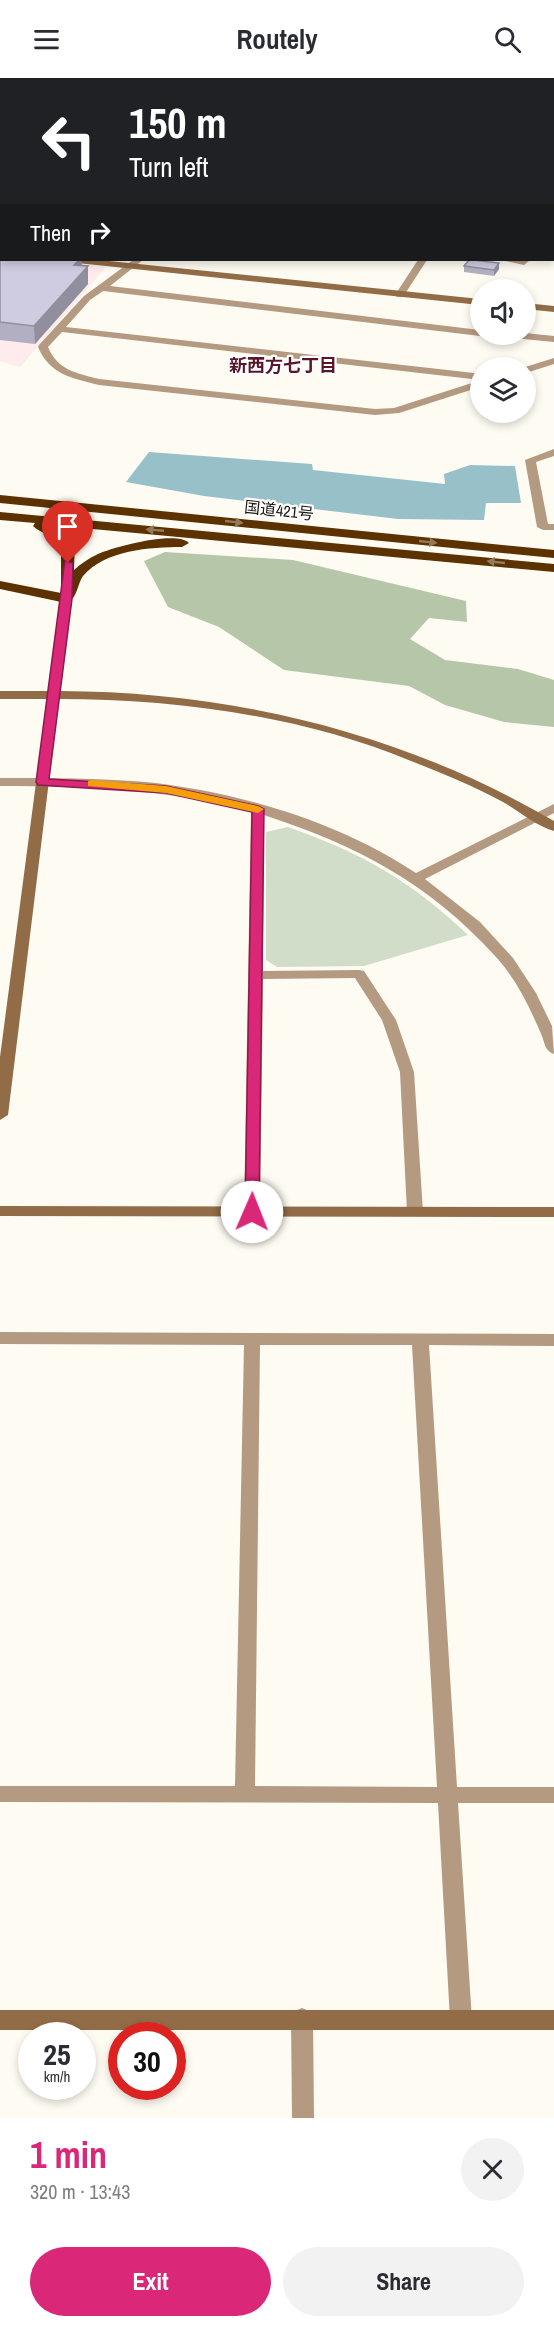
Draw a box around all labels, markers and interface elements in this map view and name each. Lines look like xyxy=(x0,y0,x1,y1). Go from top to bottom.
text: Routely xyxy=(236,21,318,57)
icon: menu xyxy=(30,23,63,56)
icon: search xyxy=(491,23,524,56)
text: 150 m xyxy=(129,95,227,151)
icon: left xyxy=(30,102,108,180)
text: Turn left xyxy=(129,149,208,185)
icon: right xyxy=(83,216,116,249)
text: Then xyxy=(30,218,71,248)
map controls xyxy=(470,279,536,423)
button: sound xyxy=(470,279,536,345)
district label: 新西方七丁目 xyxy=(229,353,337,378)
button: layers xyxy=(470,357,536,423)
street label: 国道421号 xyxy=(243,495,315,525)
pin xyxy=(42,501,93,563)
icon: arrive xyxy=(51,510,84,543)
one-way arrow xyxy=(225,517,244,527)
one-way arrow xyxy=(146,525,165,535)
one-way arrow xyxy=(419,537,438,547)
one-way arrow xyxy=(486,557,505,567)
position arrow xyxy=(220,1180,284,1244)
speed limit sign: 30 xyxy=(108,2022,186,2100)
text: 25 xyxy=(43,2034,71,2074)
text: km/h xyxy=(44,2066,70,2087)
text: 1 min xyxy=(30,2131,107,2179)
button: close xyxy=(461,2138,524,2201)
text: 320 m · 13:43 xyxy=(30,2178,130,2205)
button: Exit xyxy=(30,2247,271,2316)
button: Share xyxy=(283,2247,524,2316)

